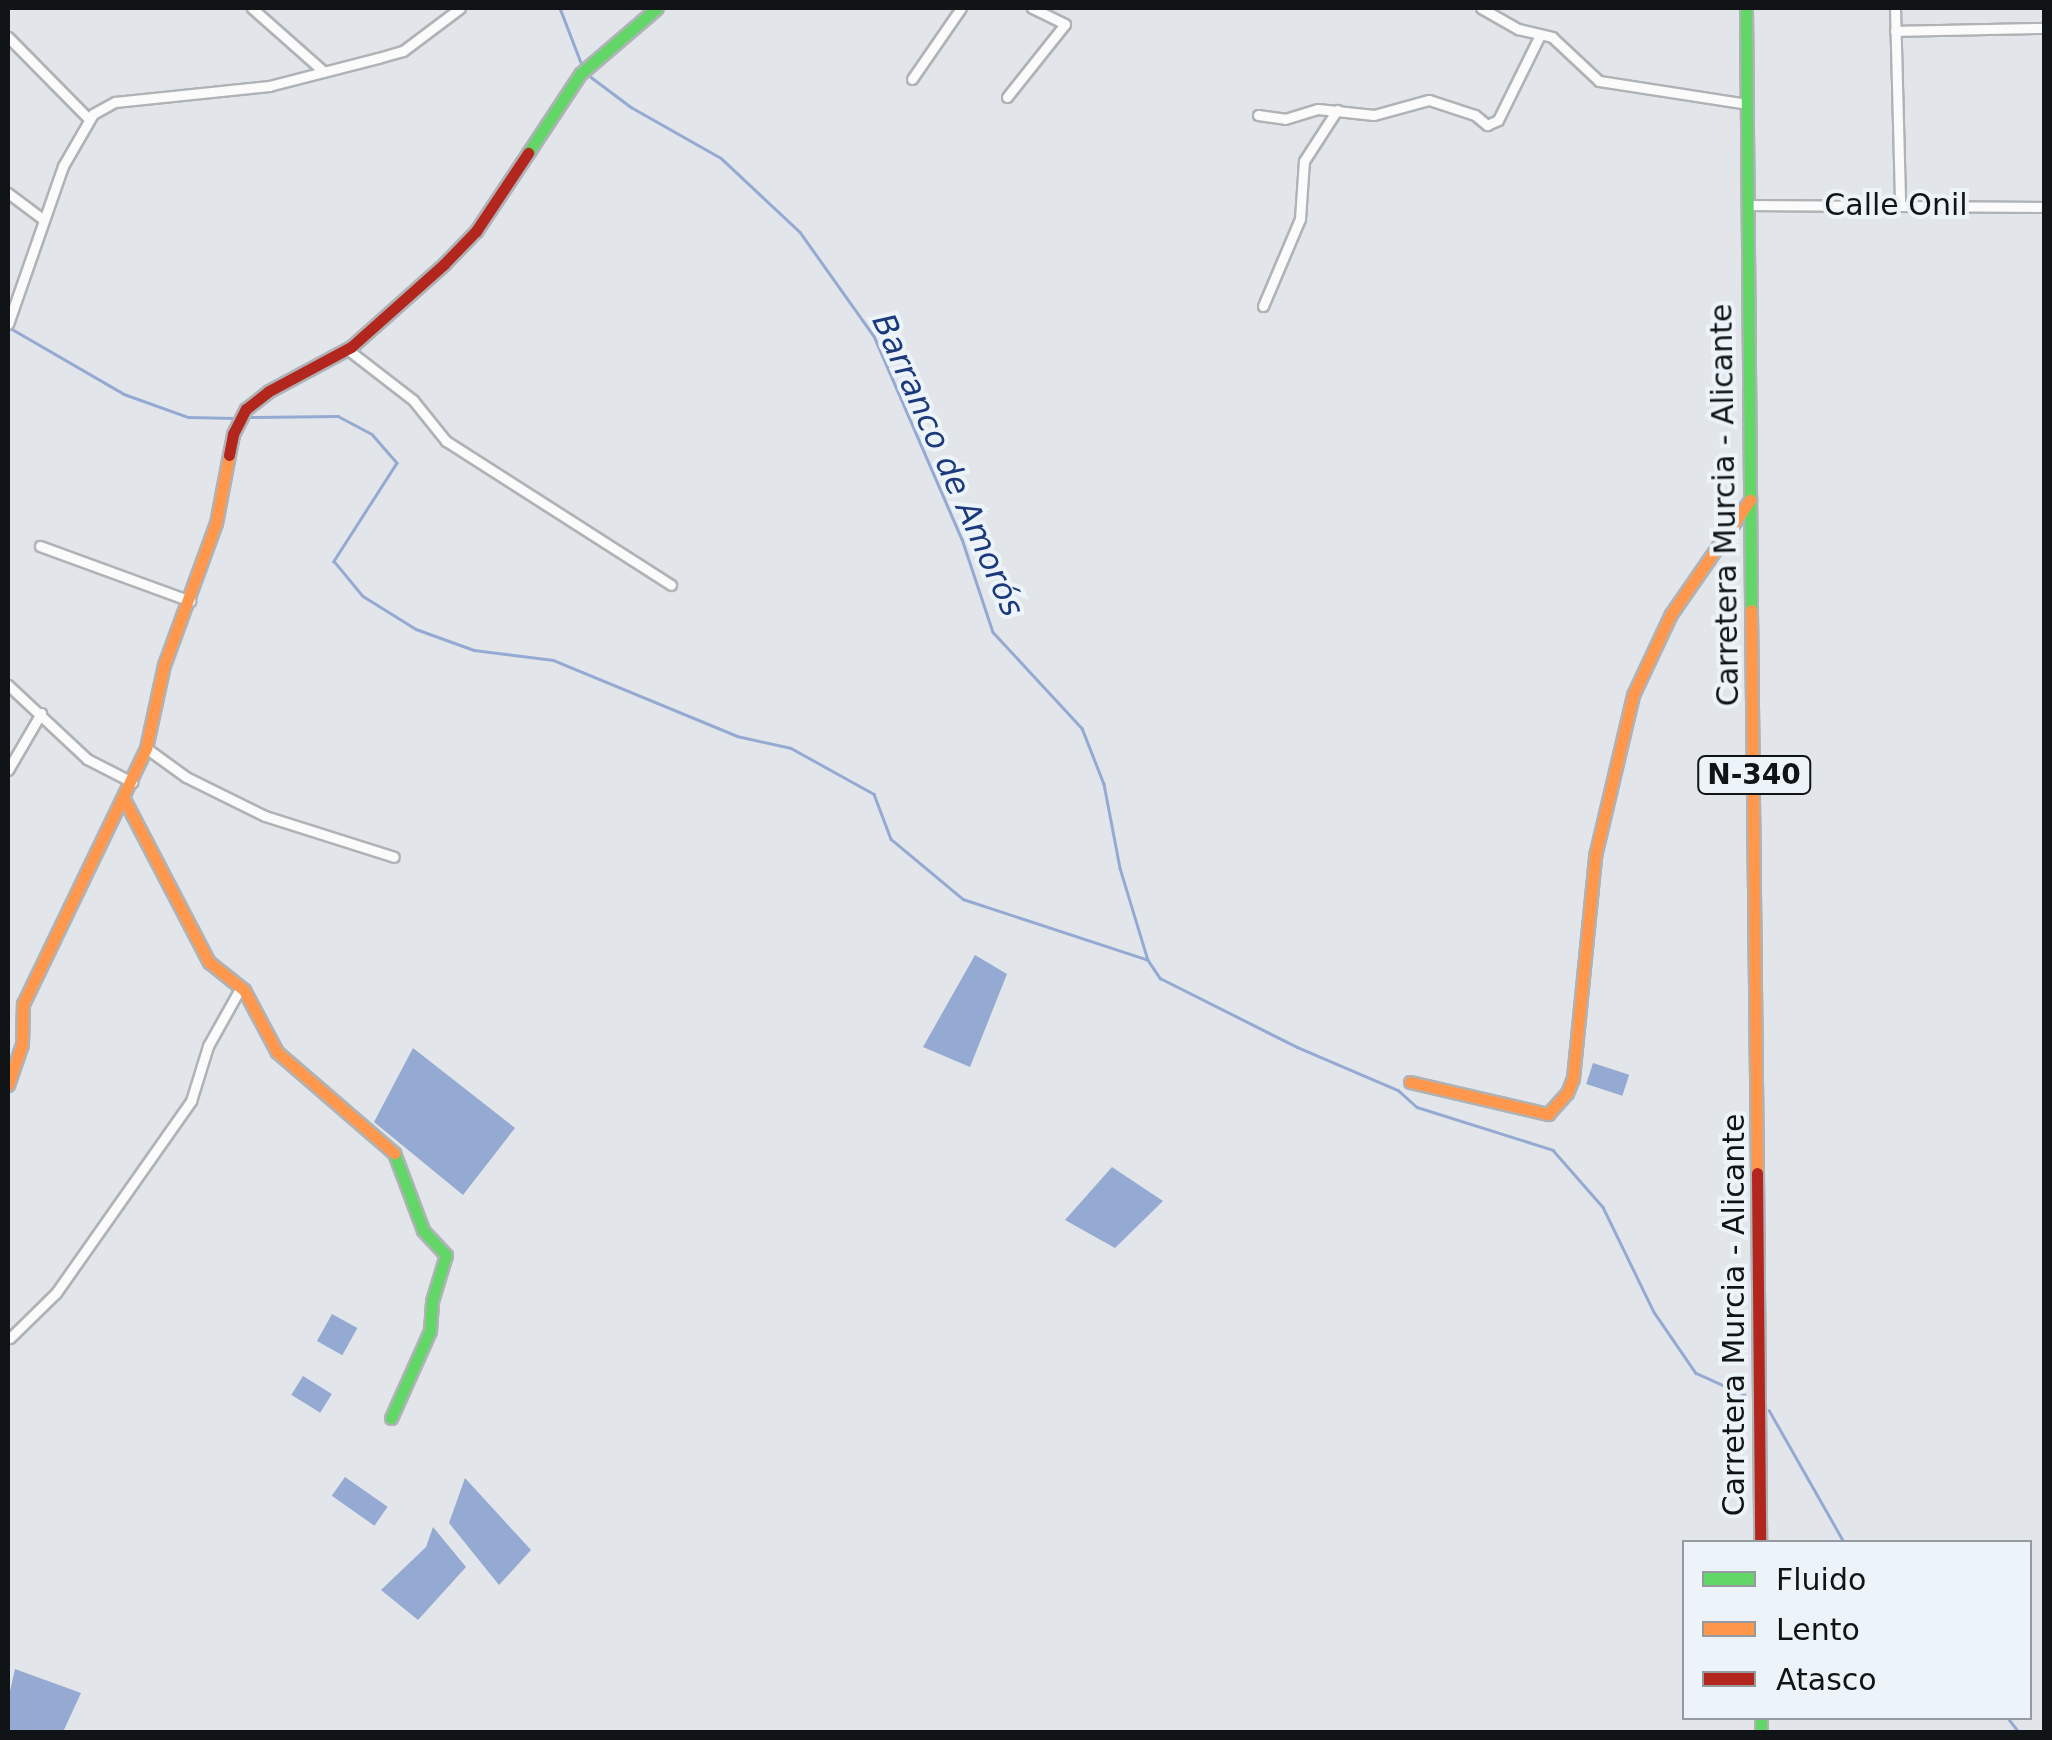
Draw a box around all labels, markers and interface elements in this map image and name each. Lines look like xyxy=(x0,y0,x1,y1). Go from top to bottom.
street label: Calle Onil xyxy=(1824,187,1968,223)
street label: Carretera Murcia - Alicante xyxy=(1703,303,1747,707)
water label: Barranco de Amorós xyxy=(864,308,1032,622)
road number: N-340 xyxy=(1696,752,1812,798)
street label: Carretera Murcia - Alicante xyxy=(1716,1114,1752,1516)
legend xyxy=(1682,1540,2032,1720)
text: Fluido xyxy=(1776,1562,1866,1597)
text: Lento xyxy=(1776,1612,1860,1647)
text: Atasco xyxy=(1776,1662,1877,1697)

